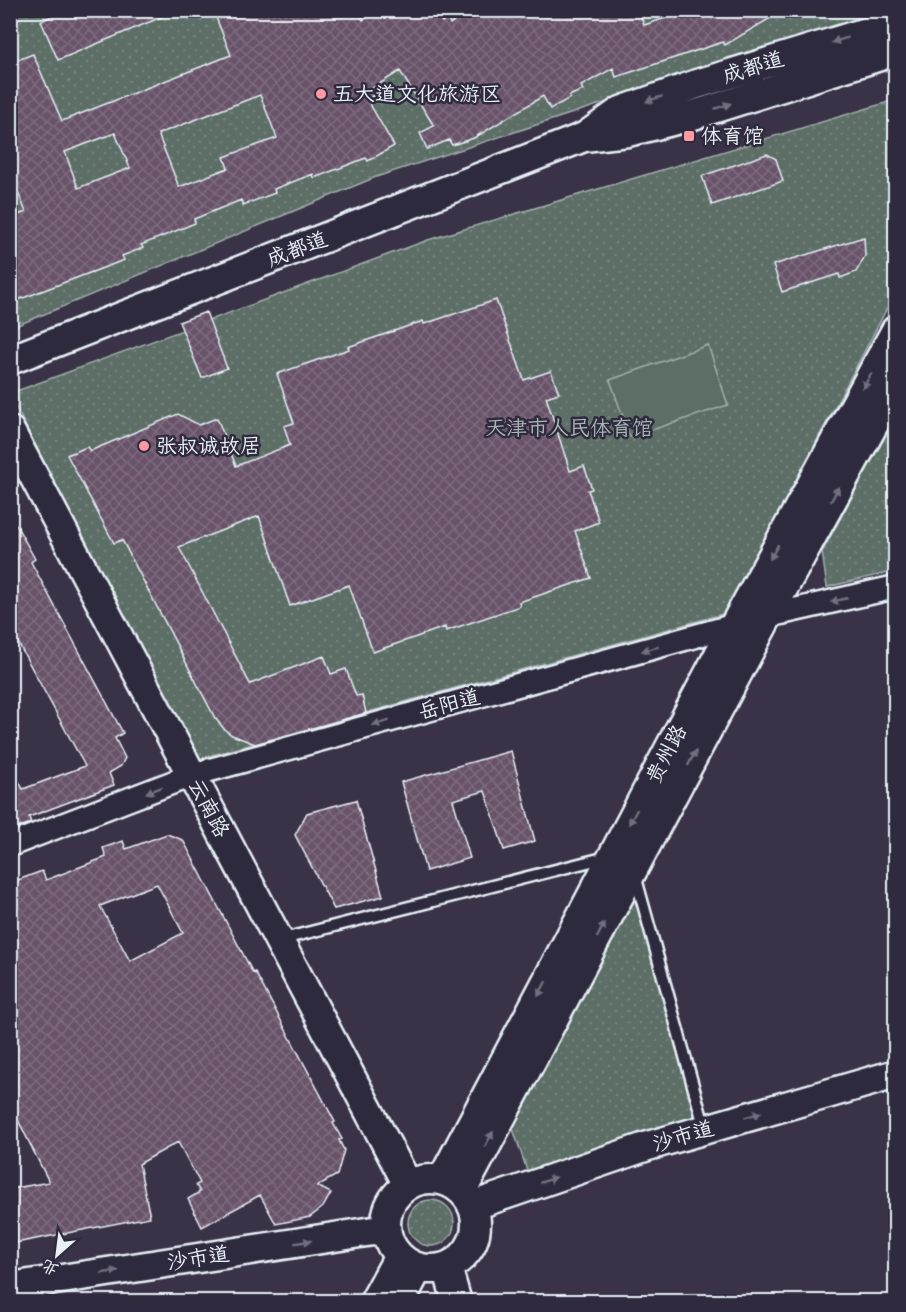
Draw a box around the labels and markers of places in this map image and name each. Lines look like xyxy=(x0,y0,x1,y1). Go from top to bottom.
place label: 五大道文化旅游区 xyxy=(333,81,501,109)
marker: 五大道文化旅游区 xyxy=(314,87,328,101)
place label: 体育馆 xyxy=(701,123,764,151)
marker: 体育馆 xyxy=(682,129,696,143)
place label: 张叔诚故居 xyxy=(156,433,261,461)
marker: 张叔诚故居 xyxy=(137,439,151,453)

